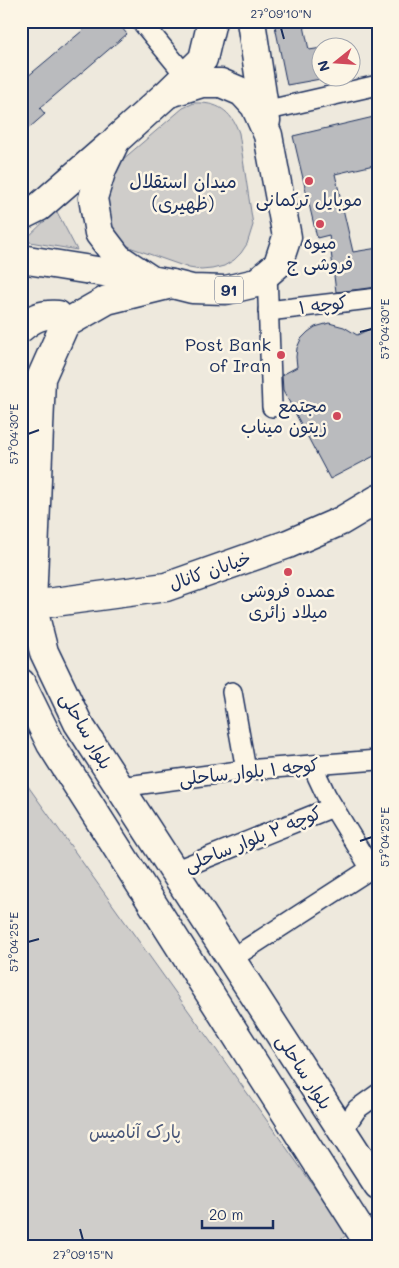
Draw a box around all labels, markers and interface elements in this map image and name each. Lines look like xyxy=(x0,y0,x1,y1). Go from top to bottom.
text: 27°09'10"N xyxy=(251,5,312,21)
north arrow xyxy=(312,38,362,88)
text: N xyxy=(312,58,334,74)
district label: میدان استقلال (ظهیری) xyxy=(129,168,237,215)
marker: موبایل ترکمانی xyxy=(303,175,315,187)
place label: موبایل ترکمانی xyxy=(256,187,362,211)
marker: میوه فروشی ج xyxy=(314,218,326,230)
place label: میوه فروشی ج xyxy=(287,230,353,276)
road number: 91 xyxy=(215,276,243,304)
street label: کوچه ۱ xyxy=(297,289,349,320)
text: 57°04'30"E xyxy=(376,298,392,359)
place label: Post Bank of Iran xyxy=(185,332,271,377)
marker: Post Bank of Iran xyxy=(275,349,287,361)
place label: مجتمع زیتون میناب xyxy=(241,393,327,438)
text: 57°04'30"E xyxy=(5,403,21,464)
marker: مجتمع زیتون میناب xyxy=(331,410,343,422)
street label: خیابان کانال xyxy=(166,545,254,595)
marker: عمده فروشی میلاد زائری xyxy=(282,566,294,578)
place label: عمده فروشی میلاد زائری xyxy=(241,578,335,623)
street label: بلوار ساحلی xyxy=(55,687,119,774)
street label: کوچه ۱ بلوار ساحلی xyxy=(178,752,320,791)
street label: کوچه ۲ بلوار ساحلی xyxy=(180,800,325,877)
text: 57°04'25"E xyxy=(376,807,392,867)
text: 57°04'25"E xyxy=(5,912,21,972)
street label: بلوار ساحلی xyxy=(271,1029,338,1114)
park label: پارک آنامیس xyxy=(89,1119,181,1144)
scale bar xyxy=(202,1198,273,1230)
text: 20 m xyxy=(209,1204,243,1224)
text: 27°09'15"N xyxy=(53,1246,113,1262)

